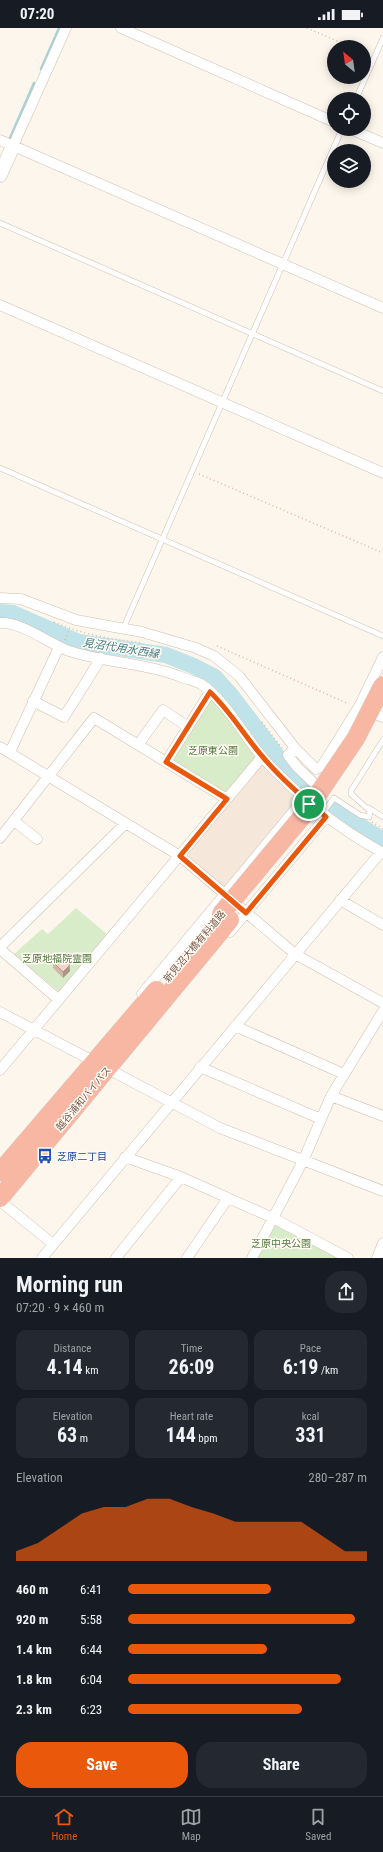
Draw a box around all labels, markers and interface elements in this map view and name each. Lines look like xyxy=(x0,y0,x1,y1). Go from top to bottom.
text: 07:20 xyxy=(20,5,54,23)
north arrow xyxy=(327,40,371,84)
map controls xyxy=(327,40,371,188)
button: locate xyxy=(327,92,371,136)
button: layers xyxy=(327,144,371,188)
water label: 見沼代用水西縁 xyxy=(82,636,162,661)
park label: 芝原東公園 xyxy=(188,745,238,756)
pin xyxy=(292,787,326,821)
icon: arrive xyxy=(298,793,320,815)
street label: 新見沼大橋有料道路 xyxy=(161,908,228,984)
park label: 芝原地福院霊園 xyxy=(22,953,92,964)
street label: 越谷浦和バイパス xyxy=(54,1064,113,1132)
bus stop icon: 芝原二丁目 xyxy=(36,1147,54,1165)
place label: 芝原二丁目 xyxy=(57,1151,107,1162)
park label: 芝原中央公園 xyxy=(251,1238,311,1249)
button: share xyxy=(325,1271,367,1313)
text: Morning run xyxy=(16,1272,123,1297)
text: 07:20 · 9 × 460 m xyxy=(16,1300,104,1315)
text: Distance xyxy=(54,1342,91,1355)
text: Time xyxy=(181,1342,202,1355)
text: Pace xyxy=(300,1342,321,1355)
text: 4.14 xyxy=(47,1355,83,1379)
text: 26:09 xyxy=(169,1355,214,1379)
text: 6:19 xyxy=(283,1355,318,1379)
text: km xyxy=(83,1364,98,1377)
text: /km xyxy=(318,1364,338,1377)
text: Elevation xyxy=(53,1410,92,1423)
text: Heart rate xyxy=(170,1410,213,1423)
text: kcal xyxy=(302,1410,319,1423)
text: 63 xyxy=(57,1423,77,1447)
text: 144 xyxy=(166,1423,196,1447)
text: 331 xyxy=(295,1423,326,1447)
text: m xyxy=(77,1432,88,1445)
text: bpm xyxy=(196,1432,217,1445)
text: Elevation xyxy=(16,1470,63,1485)
text: 280–287 m xyxy=(308,1470,367,1485)
text: 460 m xyxy=(16,1582,48,1597)
text: 6:41 xyxy=(80,1582,102,1597)
text: 920 m xyxy=(16,1612,48,1627)
text: 5:58 xyxy=(80,1612,102,1627)
text: 1.4 km xyxy=(16,1642,52,1657)
text: 6:44 xyxy=(80,1642,102,1657)
text: 1.8 km xyxy=(16,1672,52,1687)
text: 6:04 xyxy=(80,1672,102,1687)
text: 2.3 km xyxy=(16,1702,52,1717)
text: 6:23 xyxy=(80,1702,102,1717)
button: Save xyxy=(16,1742,188,1788)
button: Share xyxy=(196,1742,367,1788)
tab: Home xyxy=(52,1806,77,1843)
tab: Map xyxy=(180,1806,202,1843)
tab: Saved xyxy=(305,1806,331,1843)

